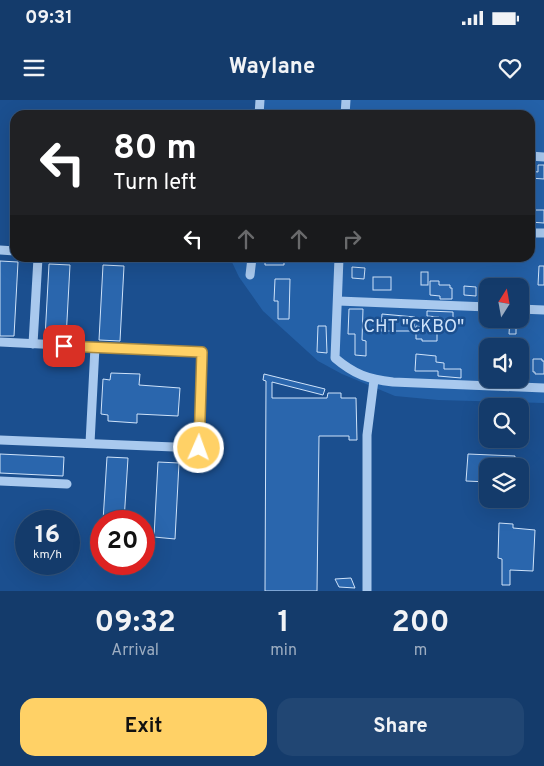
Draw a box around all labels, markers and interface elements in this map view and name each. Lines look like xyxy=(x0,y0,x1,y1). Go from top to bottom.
text: 09:31 xyxy=(25,6,73,30)
icon: menu xyxy=(20,54,48,82)
text: Waylane xyxy=(229,54,315,81)
icon: heart xyxy=(496,54,524,82)
text: 80 m xyxy=(113,127,197,171)
icon: left xyxy=(30,130,95,195)
text: Turn left xyxy=(113,170,196,197)
icon: left xyxy=(179,225,207,253)
icon: ahead xyxy=(232,225,260,253)
icon: ahead xyxy=(285,225,313,253)
icon: right xyxy=(338,225,366,253)
north arrow xyxy=(479,278,529,328)
map controls xyxy=(479,278,529,508)
park label: СНТ "СКВО" xyxy=(364,316,464,339)
pin xyxy=(43,325,85,367)
icon: arrive xyxy=(50,332,78,360)
button: sound xyxy=(479,338,529,388)
button: search xyxy=(479,398,529,448)
position arrow xyxy=(172,421,224,473)
button: layers xyxy=(479,458,529,508)
speed limit sign: 20 xyxy=(90,510,155,575)
text: 16 xyxy=(35,520,60,552)
text: km/h xyxy=(33,547,62,563)
text: 09:32 xyxy=(95,605,176,642)
text: 1 xyxy=(278,605,290,642)
text: 200 xyxy=(392,605,449,642)
text: Arrival xyxy=(111,641,159,661)
text: min xyxy=(270,641,297,661)
text: m xyxy=(414,641,427,661)
button: Exit xyxy=(20,698,267,756)
button: Share xyxy=(277,698,524,756)

